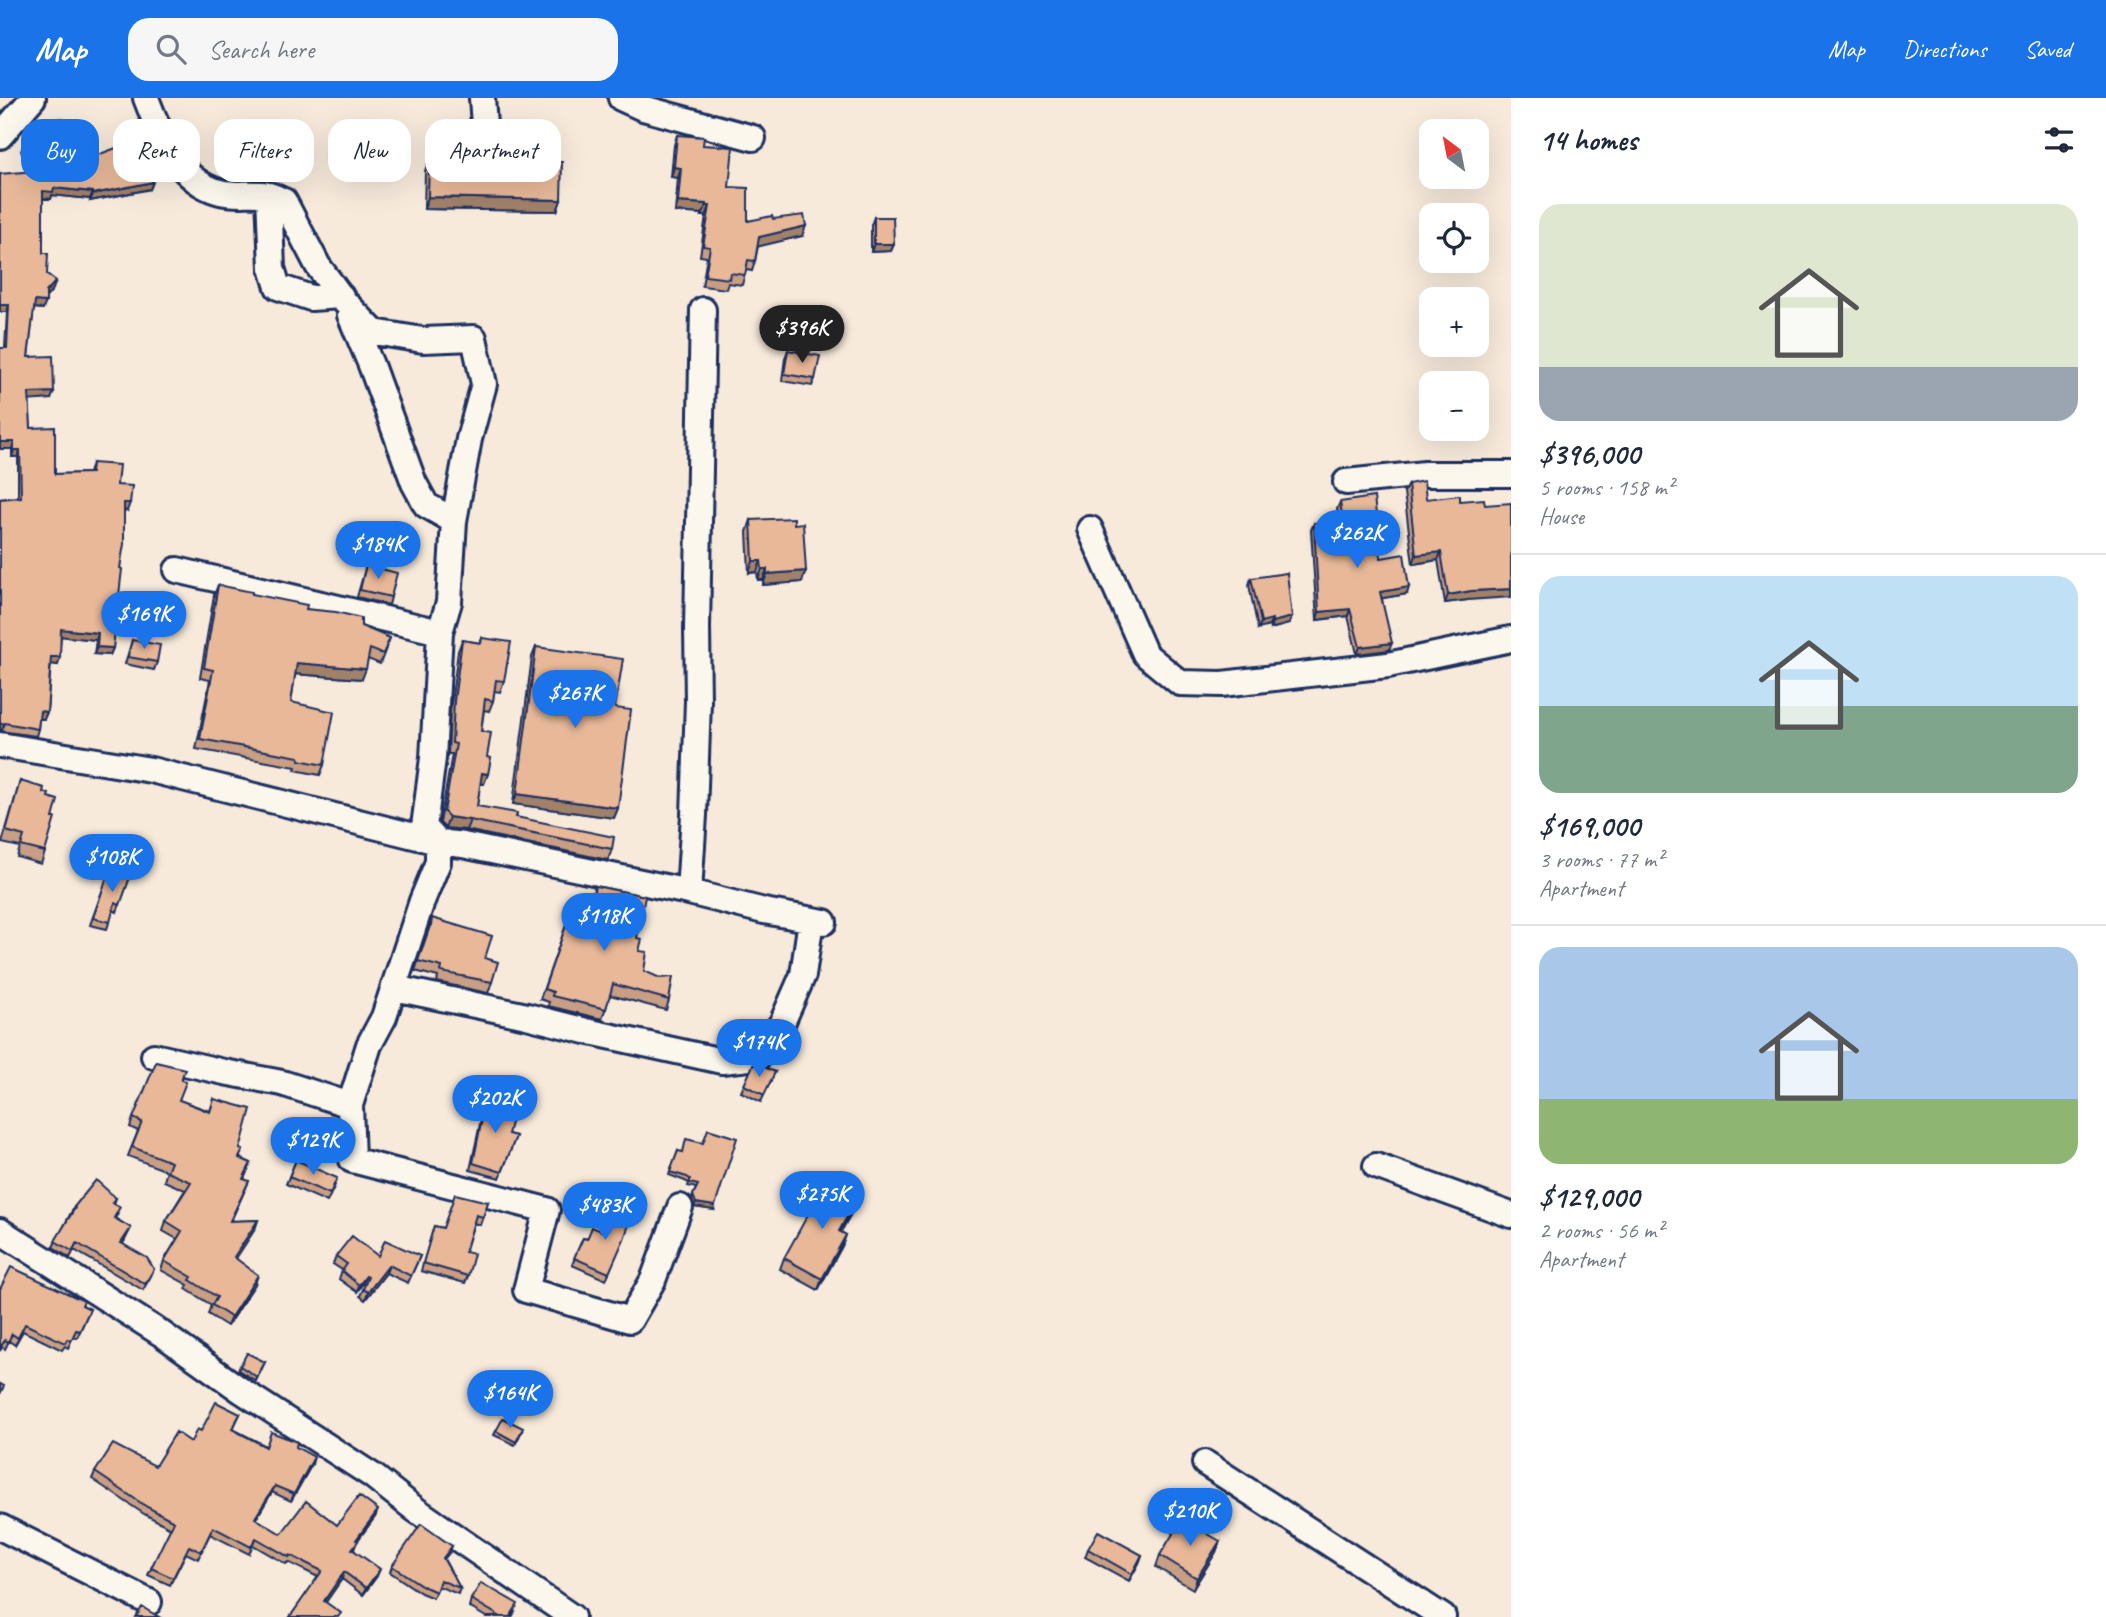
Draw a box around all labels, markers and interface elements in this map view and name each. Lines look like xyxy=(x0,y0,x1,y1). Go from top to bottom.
search box xyxy=(128,18,618,81)
text: Map xyxy=(35,28,86,70)
icon: search xyxy=(152,30,190,68)
text: Search here xyxy=(208,33,314,66)
text: Map xyxy=(1828,34,1865,64)
text: Directions xyxy=(1903,34,1986,64)
text: Saved xyxy=(2024,34,2071,64)
chip: Buy xyxy=(21,119,99,182)
chip: Rent xyxy=(113,119,200,182)
chip: Filters xyxy=(214,119,314,182)
chip: New xyxy=(328,119,411,182)
chip: Apartment xyxy=(425,119,561,182)
north arrow xyxy=(1419,119,1489,189)
map controls xyxy=(1419,119,1489,441)
text: 14 homes xyxy=(1539,121,1637,159)
icon: filters xyxy=(2040,121,2078,159)
button: locate xyxy=(1419,203,1489,273)
icon: home xyxy=(1746,250,1872,376)
button: + xyxy=(1419,287,1489,357)
pin: $396K xyxy=(753,306,851,365)
text: $396K xyxy=(775,313,829,342)
button: − xyxy=(1419,371,1489,441)
text: $396,000 xyxy=(1539,435,1640,473)
text: 5 rooms · 158 m² xyxy=(1539,473,1674,502)
text: House xyxy=(1539,502,1584,531)
pin: $262K xyxy=(1308,510,1406,570)
text: $262K xyxy=(1330,518,1384,547)
pin: $184K xyxy=(329,522,427,581)
text: $184K xyxy=(351,529,405,558)
pin: $169K xyxy=(95,592,193,651)
text: $169K xyxy=(117,599,171,628)
icon: home xyxy=(1746,622,1872,748)
pin: $267K xyxy=(526,670,624,730)
text: $267K xyxy=(548,678,602,707)
text: $169,000 xyxy=(1539,807,1640,845)
pin: $108K xyxy=(63,834,161,894)
text: $108K xyxy=(85,842,139,871)
text: 3 rooms · 77 m² xyxy=(1539,845,1663,874)
text: Apartment xyxy=(1539,874,1624,903)
pin: $118K xyxy=(555,894,653,953)
text: $118K xyxy=(577,901,631,930)
icon: home xyxy=(1746,993,1872,1119)
pin: $174K xyxy=(710,1020,808,1079)
text: $174K xyxy=(733,1027,786,1056)
pin: $202K xyxy=(446,1076,544,1135)
text: $202K xyxy=(468,1083,522,1112)
pin: $129K xyxy=(264,1118,362,1177)
text: $129K xyxy=(287,1125,339,1154)
pin: $275K xyxy=(773,1172,871,1231)
text: $129,000 xyxy=(1539,1178,1639,1216)
text: $275K xyxy=(796,1179,848,1208)
pin: $483K xyxy=(556,1182,654,1242)
text: $483K xyxy=(578,1190,632,1219)
text: 2 rooms · 56 m² xyxy=(1539,1216,1663,1245)
text: Apartment xyxy=(1539,1245,1624,1274)
pin: $164K xyxy=(461,1370,559,1430)
text: $164K xyxy=(483,1378,537,1407)
pin: $210K xyxy=(1141,1488,1239,1548)
text: $210K xyxy=(1163,1496,1217,1525)

